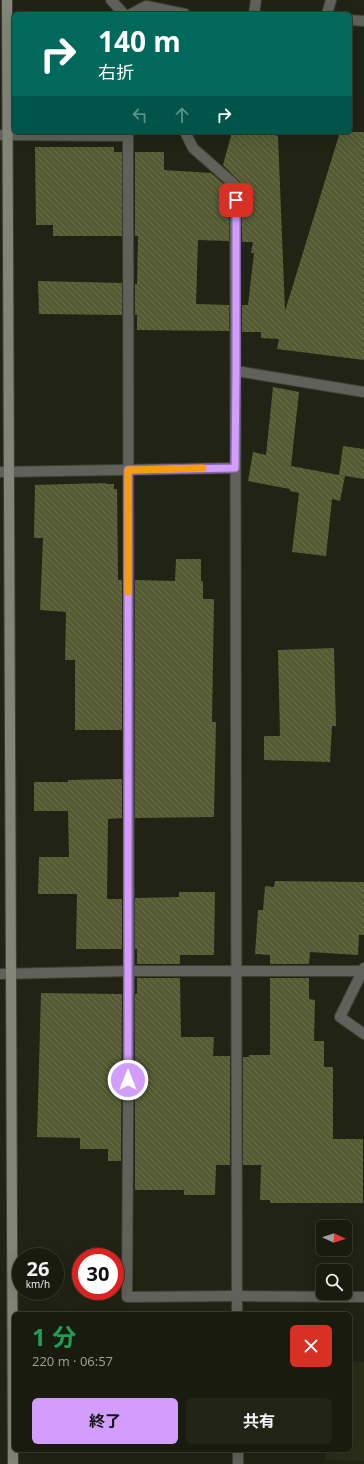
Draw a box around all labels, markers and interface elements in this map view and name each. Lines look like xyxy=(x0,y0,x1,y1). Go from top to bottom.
text: 140 m xyxy=(98,22,181,60)
icon: right xyxy=(32,28,84,80)
text: 右折 xyxy=(98,60,134,84)
icon: left xyxy=(129,104,151,126)
icon: ahead xyxy=(171,104,193,126)
icon: right xyxy=(213,104,235,126)
pin xyxy=(219,183,253,217)
icon: arrive xyxy=(225,189,247,211)
position arrow xyxy=(107,1059,149,1101)
north arrow xyxy=(316,1220,352,1256)
map controls xyxy=(316,1220,352,1300)
speed limit sign: 30 xyxy=(72,1248,124,1300)
text: 26 xyxy=(27,1255,49,1282)
button: search xyxy=(316,1264,352,1300)
text: km/h xyxy=(26,1277,50,1291)
text: 1 分 xyxy=(32,1320,76,1353)
button: close xyxy=(290,1325,332,1367)
text: 220 m · 06:57 xyxy=(32,1352,113,1370)
button: 終了 xyxy=(32,1398,178,1444)
button: 共有 xyxy=(186,1398,332,1444)

